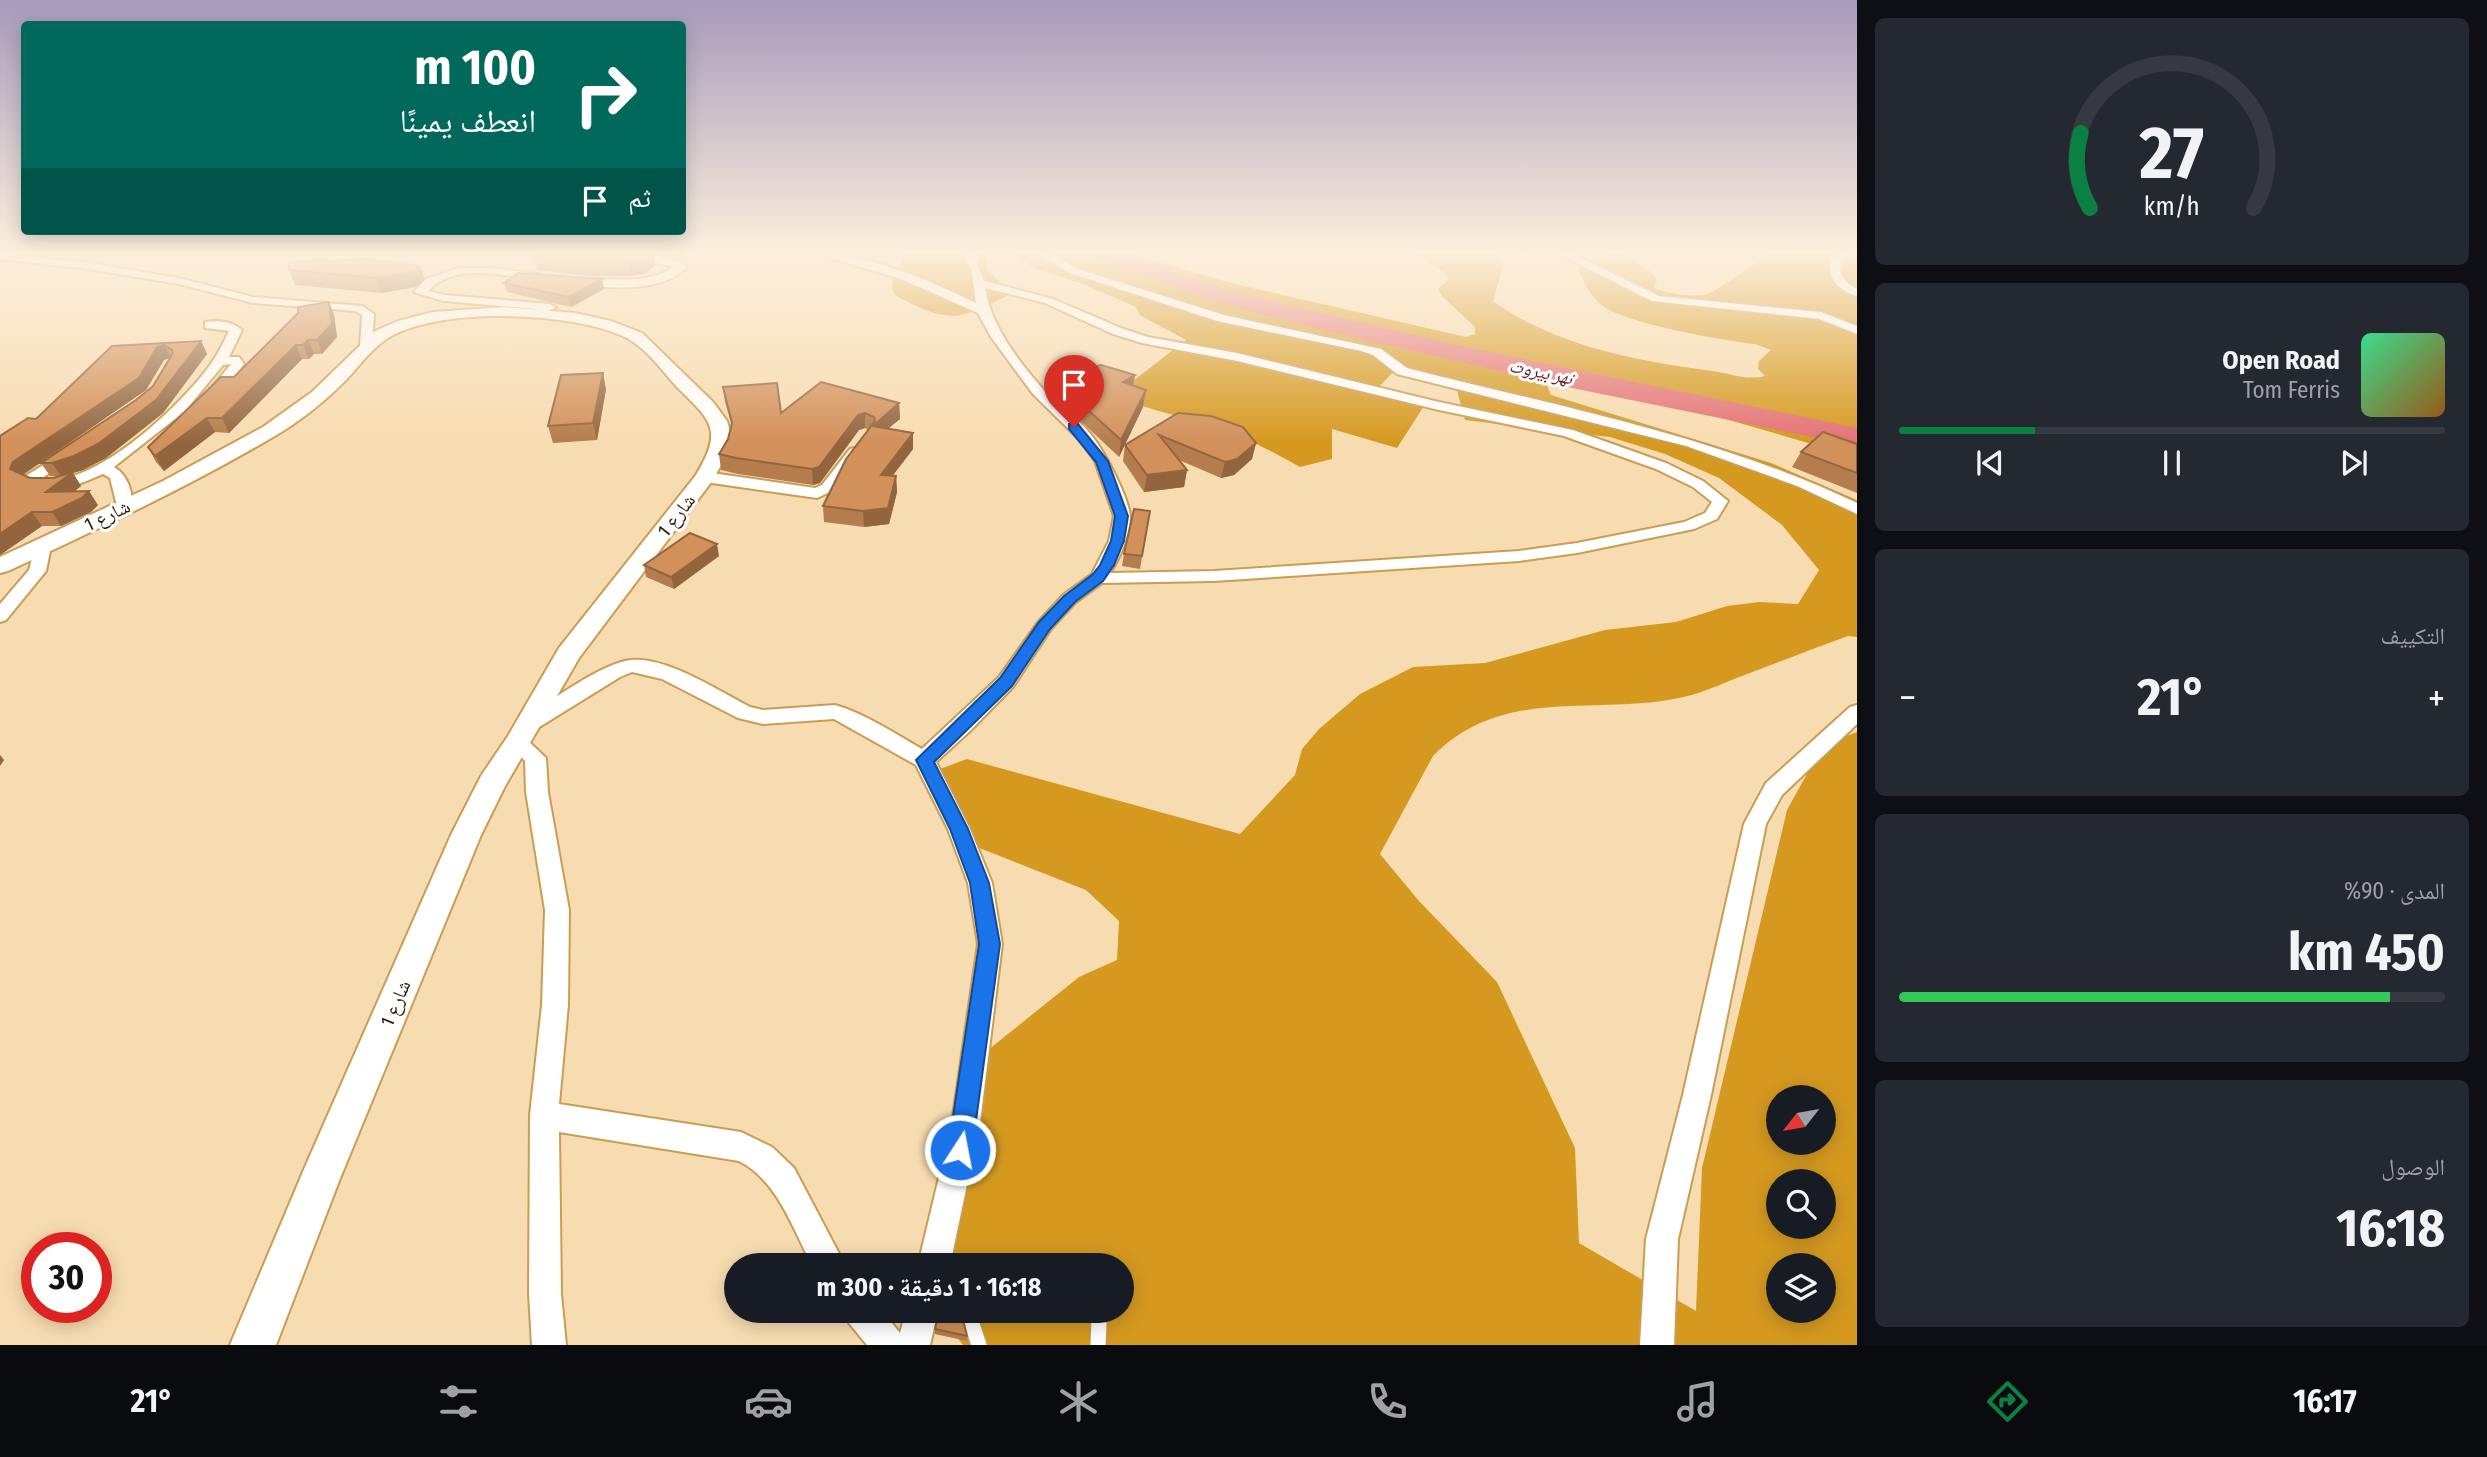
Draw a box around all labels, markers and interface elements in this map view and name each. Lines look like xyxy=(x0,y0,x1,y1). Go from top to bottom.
text: 100 m xyxy=(414,38,536,97)
icon: right xyxy=(560,49,651,140)
text: انعطف يمينًا xyxy=(399,102,536,140)
text: 27 xyxy=(2139,110,2204,197)
icon: arrive xyxy=(576,182,614,220)
text: ثم xyxy=(628,183,651,214)
text: km/h xyxy=(2144,192,2200,222)
text: Open Road xyxy=(2222,345,2340,376)
pin xyxy=(1044,355,1104,427)
water label: نهر بيروت xyxy=(1507,355,1578,390)
icon: arrive xyxy=(1055,366,1093,404)
text: Tom Ferris xyxy=(2243,376,2340,404)
icon: previous xyxy=(1971,444,2009,482)
icon: pause xyxy=(2153,444,2191,482)
icon: next xyxy=(2335,444,2373,482)
street label: شارع 1 xyxy=(653,489,700,541)
street label: شارع 1 xyxy=(81,495,134,536)
text: التكييف xyxy=(2380,622,2445,650)
text: 21° xyxy=(2137,666,2207,729)
text: − xyxy=(1899,675,1916,721)
text: + xyxy=(2428,675,2445,721)
text: المدى · 90% xyxy=(2344,877,2445,905)
text: 450 km xyxy=(2288,921,2445,984)
street label: شارع 1 xyxy=(375,977,415,1030)
north arrow xyxy=(1766,1085,1836,1155)
map controls xyxy=(1766,1085,1836,1323)
position arrow xyxy=(923,1113,997,1187)
text: الوصول xyxy=(2381,1153,2445,1181)
button: search xyxy=(1766,1169,1836,1239)
text: 16:18 xyxy=(2336,1197,2445,1260)
speed limit sign: 30 xyxy=(21,1232,112,1323)
button: layers xyxy=(1766,1253,1836,1323)
text: 16:18 · 1 دقيقة · 300 m xyxy=(817,1272,1041,1303)
icon: filters xyxy=(434,1377,483,1426)
icon: car xyxy=(744,1377,793,1426)
icon: climate xyxy=(1054,1377,1103,1426)
icon: phone xyxy=(1363,1377,1412,1426)
icon: music xyxy=(1673,1377,1722,1426)
icon: directions xyxy=(1983,1377,2032,1426)
text: 21° xyxy=(130,1382,173,1420)
text: 16:17 xyxy=(2293,1382,2357,1420)

